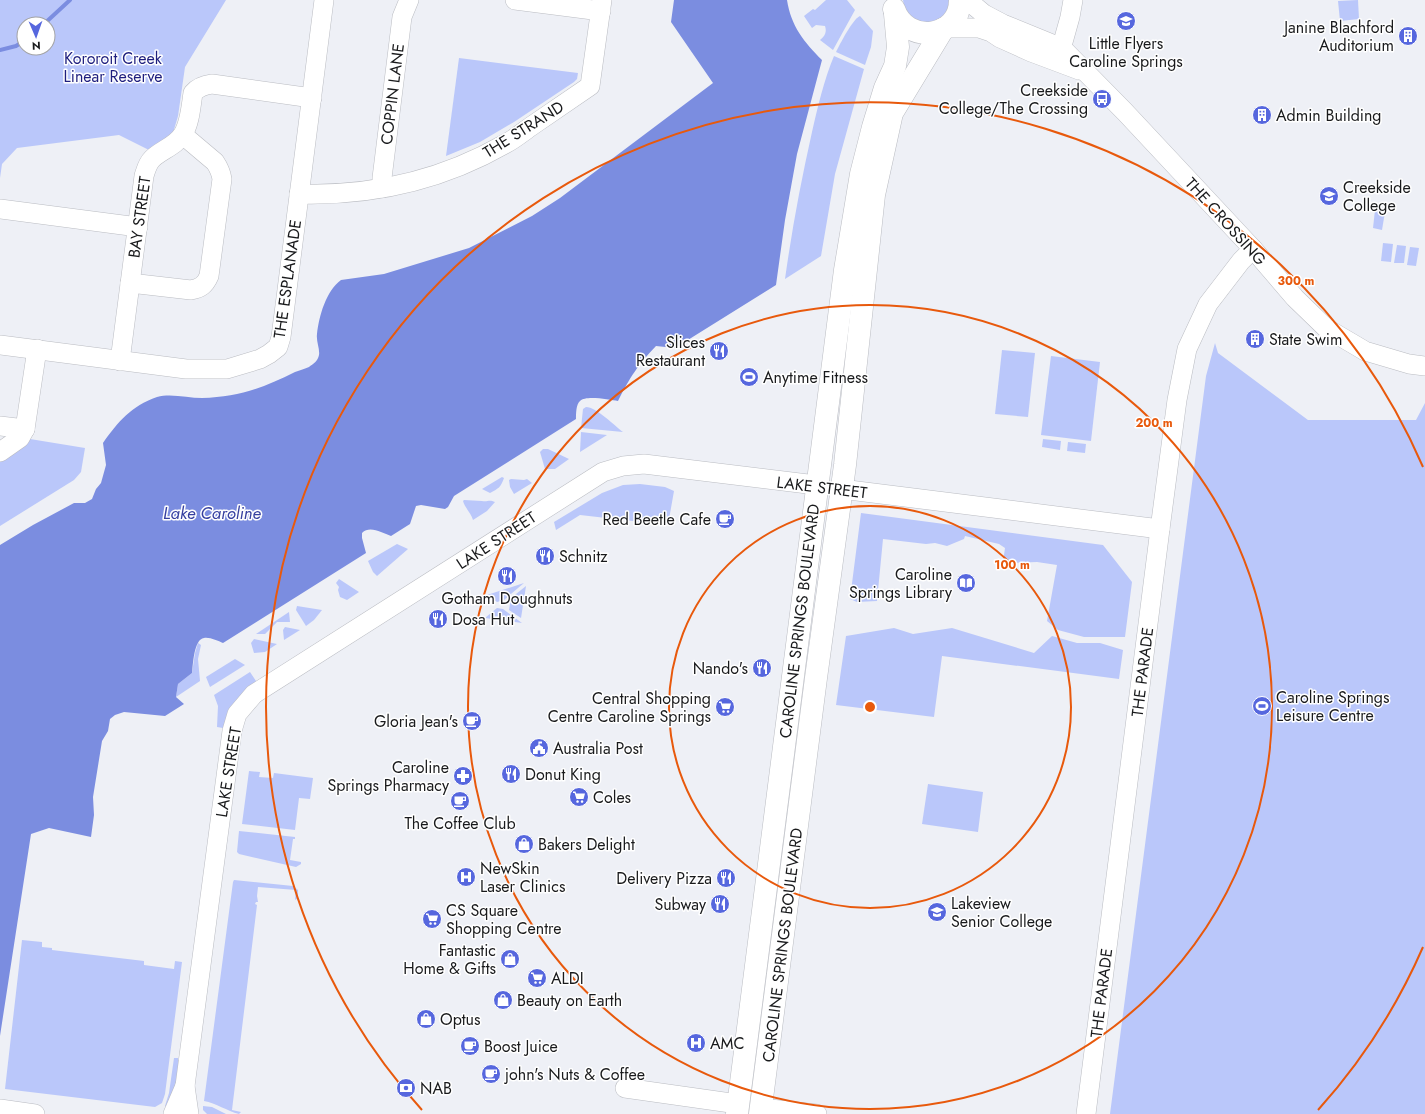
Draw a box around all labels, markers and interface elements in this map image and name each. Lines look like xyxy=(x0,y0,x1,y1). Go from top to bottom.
school or university icon: Little Flyers Caroline Springs xyxy=(1115,10,1137,32)
north arrow xyxy=(16,16,56,56)
place label: Janine Blachford Auditorium xyxy=(1282,16,1394,57)
building icon: Janine Blachford Auditorium xyxy=(1397,25,1419,47)
place label: Little Flyers Caroline Springs xyxy=(1069,32,1183,73)
text: N xyxy=(32,38,41,54)
street label: COPPIN LANE xyxy=(375,42,410,146)
park label: Kororoit Creek Linear Reserve xyxy=(64,47,163,88)
place label: Creekside College/The Crossing xyxy=(939,79,1088,120)
bus stop icon: Creekside College/The Crossing xyxy=(1091,88,1113,110)
street label: THE STRAND xyxy=(478,95,568,163)
building icon: Admin Building xyxy=(1251,104,1273,126)
place label: Admin Building xyxy=(1276,104,1382,127)
street label: THE CROSSING xyxy=(1180,172,1271,270)
street label: BAY STREET xyxy=(122,174,157,259)
place label: Creekside College xyxy=(1343,176,1411,217)
school or university icon: Creekside College xyxy=(1318,185,1340,207)
street label: THE ESPLANADE xyxy=(268,218,307,340)
text: 300 m xyxy=(1278,272,1315,290)
building icon: State Swim xyxy=(1244,328,1266,350)
place label: State Swim xyxy=(1269,328,1342,351)
place label: Slices Restaurant xyxy=(636,331,705,372)
restaurant icon: Slices Restaurant xyxy=(708,340,730,362)
sports icon: Anytime Fitness xyxy=(738,366,760,388)
place label: Anytime Fitness xyxy=(763,366,868,389)
text: 200 m xyxy=(1135,414,1173,432)
street label: LAKE STREET xyxy=(775,471,869,505)
water label: Lake Caroline xyxy=(163,501,261,525)
street label: CAROLINE SPRINGS BOULEVARD xyxy=(774,503,825,739)
street label: LAKE STREET xyxy=(452,506,541,575)
place label: Red Beetle Cafe xyxy=(602,508,711,531)
cafe icon: Red Beetle Cafe xyxy=(714,508,736,530)
restaurant icon: Schnitz xyxy=(534,545,556,567)
place label: Schnitz xyxy=(559,545,608,568)
text: 100 m xyxy=(994,556,1030,574)
place label: Caroline Springs Library xyxy=(849,563,953,604)
restaurant icon: Gotham Doughnuts xyxy=(496,565,518,587)
library icon: Caroline Springs Library xyxy=(955,572,977,594)
place label: Gotham Doughnuts xyxy=(442,587,572,610)
restaurant icon: Dosa Hut xyxy=(427,608,449,630)
place label: Dosa Hut xyxy=(452,608,514,631)
street label: THE PARADE xyxy=(1126,626,1159,718)
place label: Nando's xyxy=(693,657,748,680)
restaurant icon: Nando's xyxy=(751,657,773,679)
place label: Caroline Springs Leisure Centre xyxy=(1276,686,1389,727)
place label: Central Shopping Centre Caroline Springs xyxy=(548,687,711,728)
sports icon: Caroline Springs Leisure Centre xyxy=(1251,695,1273,717)
supermarket icon: Central Shopping Centre Caroline Springs xyxy=(714,696,736,718)
centre of rings xyxy=(863,700,877,714)
place label: Gloria Jean's xyxy=(374,710,458,733)
cafe icon: Gloria Jean's xyxy=(461,710,483,732)
street label: LAKE STREET xyxy=(210,725,247,819)
public building icon: Australia Post xyxy=(528,737,550,759)
place label: Australia Post xyxy=(553,737,643,760)
place label: Caroline Springs Pharmacy xyxy=(327,756,450,797)
restaurant icon: Donut King xyxy=(500,763,522,785)
place label: Donut King xyxy=(525,763,601,786)
pharmacy icon: Caroline Springs Pharmacy xyxy=(452,765,474,787)
supermarket icon: Coles xyxy=(568,786,590,808)
place label: Coles xyxy=(593,786,631,809)
cafe icon: The Coffee Club xyxy=(449,790,471,812)
place label: The Coffee Club xyxy=(404,812,516,835)
street label: CAROLINE SPRINGS BOULEVARD xyxy=(757,827,808,1063)
shop icon: Bakers Delight xyxy=(513,833,535,855)
place label: Bakers Delight xyxy=(538,833,635,856)
place label: NewSkin Laser Clinics xyxy=(480,857,565,898)
hospital icon: NewSkin Laser Clinics xyxy=(455,866,477,888)
place label: Delivery Pizza xyxy=(616,867,712,890)
restaurant icon: Delivery Pizza xyxy=(715,867,737,889)
place label: Lakeview Senior College xyxy=(951,892,1052,933)
place label: Subway xyxy=(654,893,707,916)
restaurant icon: Subway xyxy=(709,893,731,915)
place label: CS Square Shopping Centre xyxy=(446,899,562,940)
school or university icon: Lakeview Senior College xyxy=(926,901,948,923)
supermarket icon: CS Square Shopping Centre xyxy=(421,908,443,930)
place label: Fantastic Home & Gifts xyxy=(403,939,496,980)
street label: THE PARADE xyxy=(1085,947,1118,1039)
shop icon: Fantastic Home & Gifts xyxy=(499,948,521,970)
supermarket icon: ALDI xyxy=(526,967,548,989)
place label: ALDI xyxy=(551,967,584,990)
shop icon: Beauty on Earth xyxy=(492,989,514,1011)
place label: Beauty on Earth xyxy=(517,989,622,1012)
shop icon: Optus xyxy=(415,1008,437,1030)
place label: Optus xyxy=(440,1008,480,1031)
hospital icon: AMC xyxy=(685,1032,707,1054)
place label: AMC xyxy=(710,1032,744,1055)
cafe icon: Boost Juice xyxy=(459,1035,481,1057)
place label: Boost Juice xyxy=(484,1035,558,1058)
cafe icon: john's Nuts & Coffee xyxy=(480,1063,502,1085)
place label: john's Nuts & Coffee xyxy=(504,1063,645,1086)
bank icon: NAB xyxy=(395,1077,417,1099)
place label: NAB xyxy=(420,1077,452,1100)

